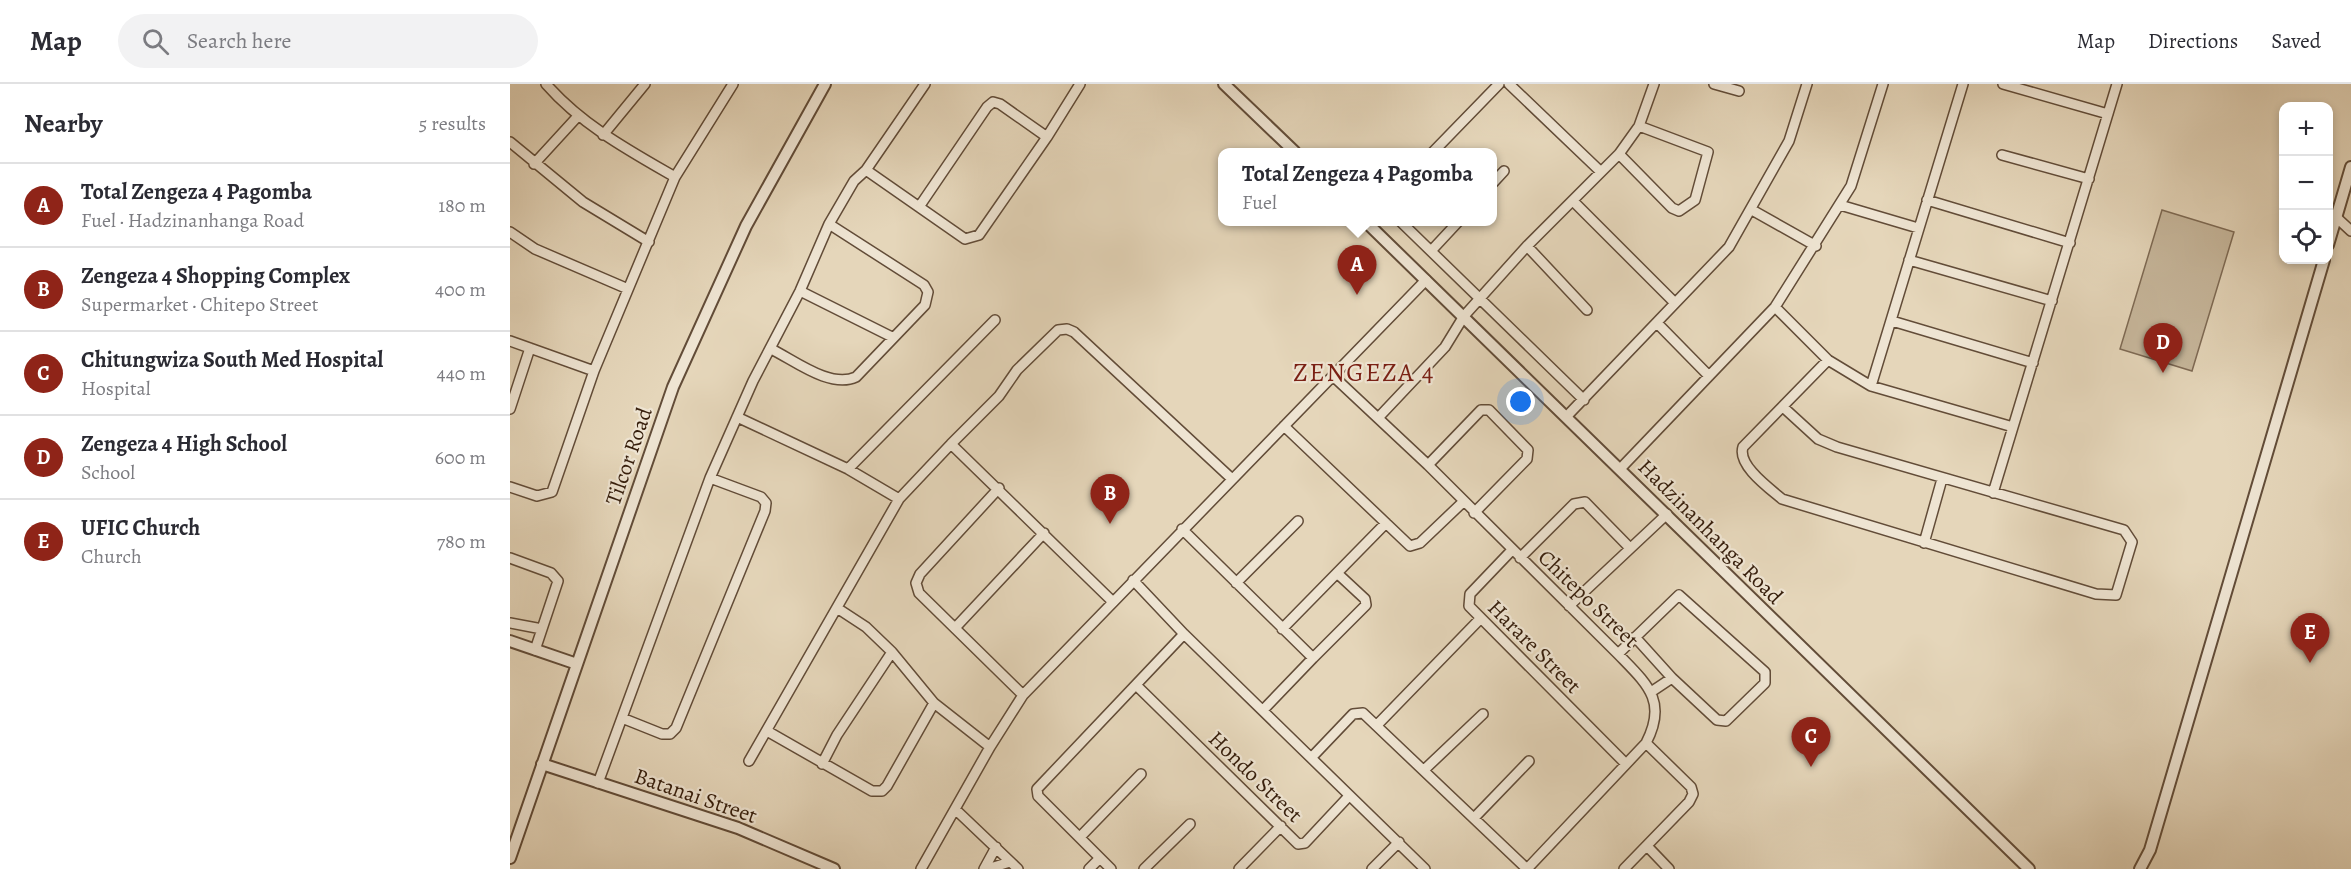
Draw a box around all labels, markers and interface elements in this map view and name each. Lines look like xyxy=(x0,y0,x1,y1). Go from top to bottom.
search box xyxy=(118,14,538,68)
text: Map xyxy=(30,22,82,60)
icon: search xyxy=(139,25,172,58)
text: Search here xyxy=(187,26,291,56)
text: Map xyxy=(2077,27,2115,55)
text: Directions xyxy=(2148,27,2238,55)
text: Saved xyxy=(2271,27,2321,55)
map controls xyxy=(2279,102,2333,264)
button: + xyxy=(2279,102,2333,156)
text: Nearby xyxy=(24,106,103,141)
text: 5 results xyxy=(419,110,486,137)
popup xyxy=(1218,148,1497,226)
button: − xyxy=(2279,156,2333,210)
text: Total Zengeza 4 Pagomba xyxy=(1242,159,1473,189)
text: Total Zengeza 4 Pagomba xyxy=(81,177,312,207)
text: Fuel xyxy=(1242,189,1277,216)
text: A xyxy=(37,192,50,219)
text: 180 m xyxy=(438,192,486,219)
text: Fuel · Hadzinanhanga Road xyxy=(81,207,304,234)
button: locate xyxy=(2279,210,2333,264)
pin: A xyxy=(1338,246,1376,295)
text: Zengeza 4 Shopping Complex xyxy=(81,261,350,291)
text: B xyxy=(37,276,50,303)
text: 400 m xyxy=(435,276,486,303)
text: Supermarket · Chitepo Street xyxy=(81,291,318,318)
pin: D xyxy=(2144,324,2182,373)
text: Chitungwiza South Med Hospital xyxy=(81,345,383,375)
district label: ZENGEZA 4 xyxy=(1293,355,1435,390)
text: C xyxy=(37,360,50,387)
text: 440 m xyxy=(437,360,486,387)
text: Hospital xyxy=(81,375,151,402)
your location xyxy=(1506,387,1535,416)
street label: Tilcor Road xyxy=(598,403,660,509)
text: Zengeza 4 High School xyxy=(81,429,287,459)
text: D xyxy=(37,444,50,471)
text: 600 m xyxy=(435,444,486,471)
street label: Hadzinanhanga Road xyxy=(1631,452,1790,611)
text: School xyxy=(81,459,135,486)
pin: B xyxy=(1090,474,1130,524)
text: UFIC Church xyxy=(81,513,200,543)
text: E xyxy=(38,528,49,555)
text: 780 m xyxy=(437,528,486,555)
text: Church xyxy=(81,543,142,570)
street label: Chitepo Street xyxy=(1531,543,1645,655)
street label: Harare Street xyxy=(1481,593,1588,700)
pin: E xyxy=(2290,614,2330,663)
pin: C xyxy=(1792,718,1830,767)
street label: Hondo Street xyxy=(1202,724,1309,829)
street label: Batanai Street xyxy=(630,761,761,831)

